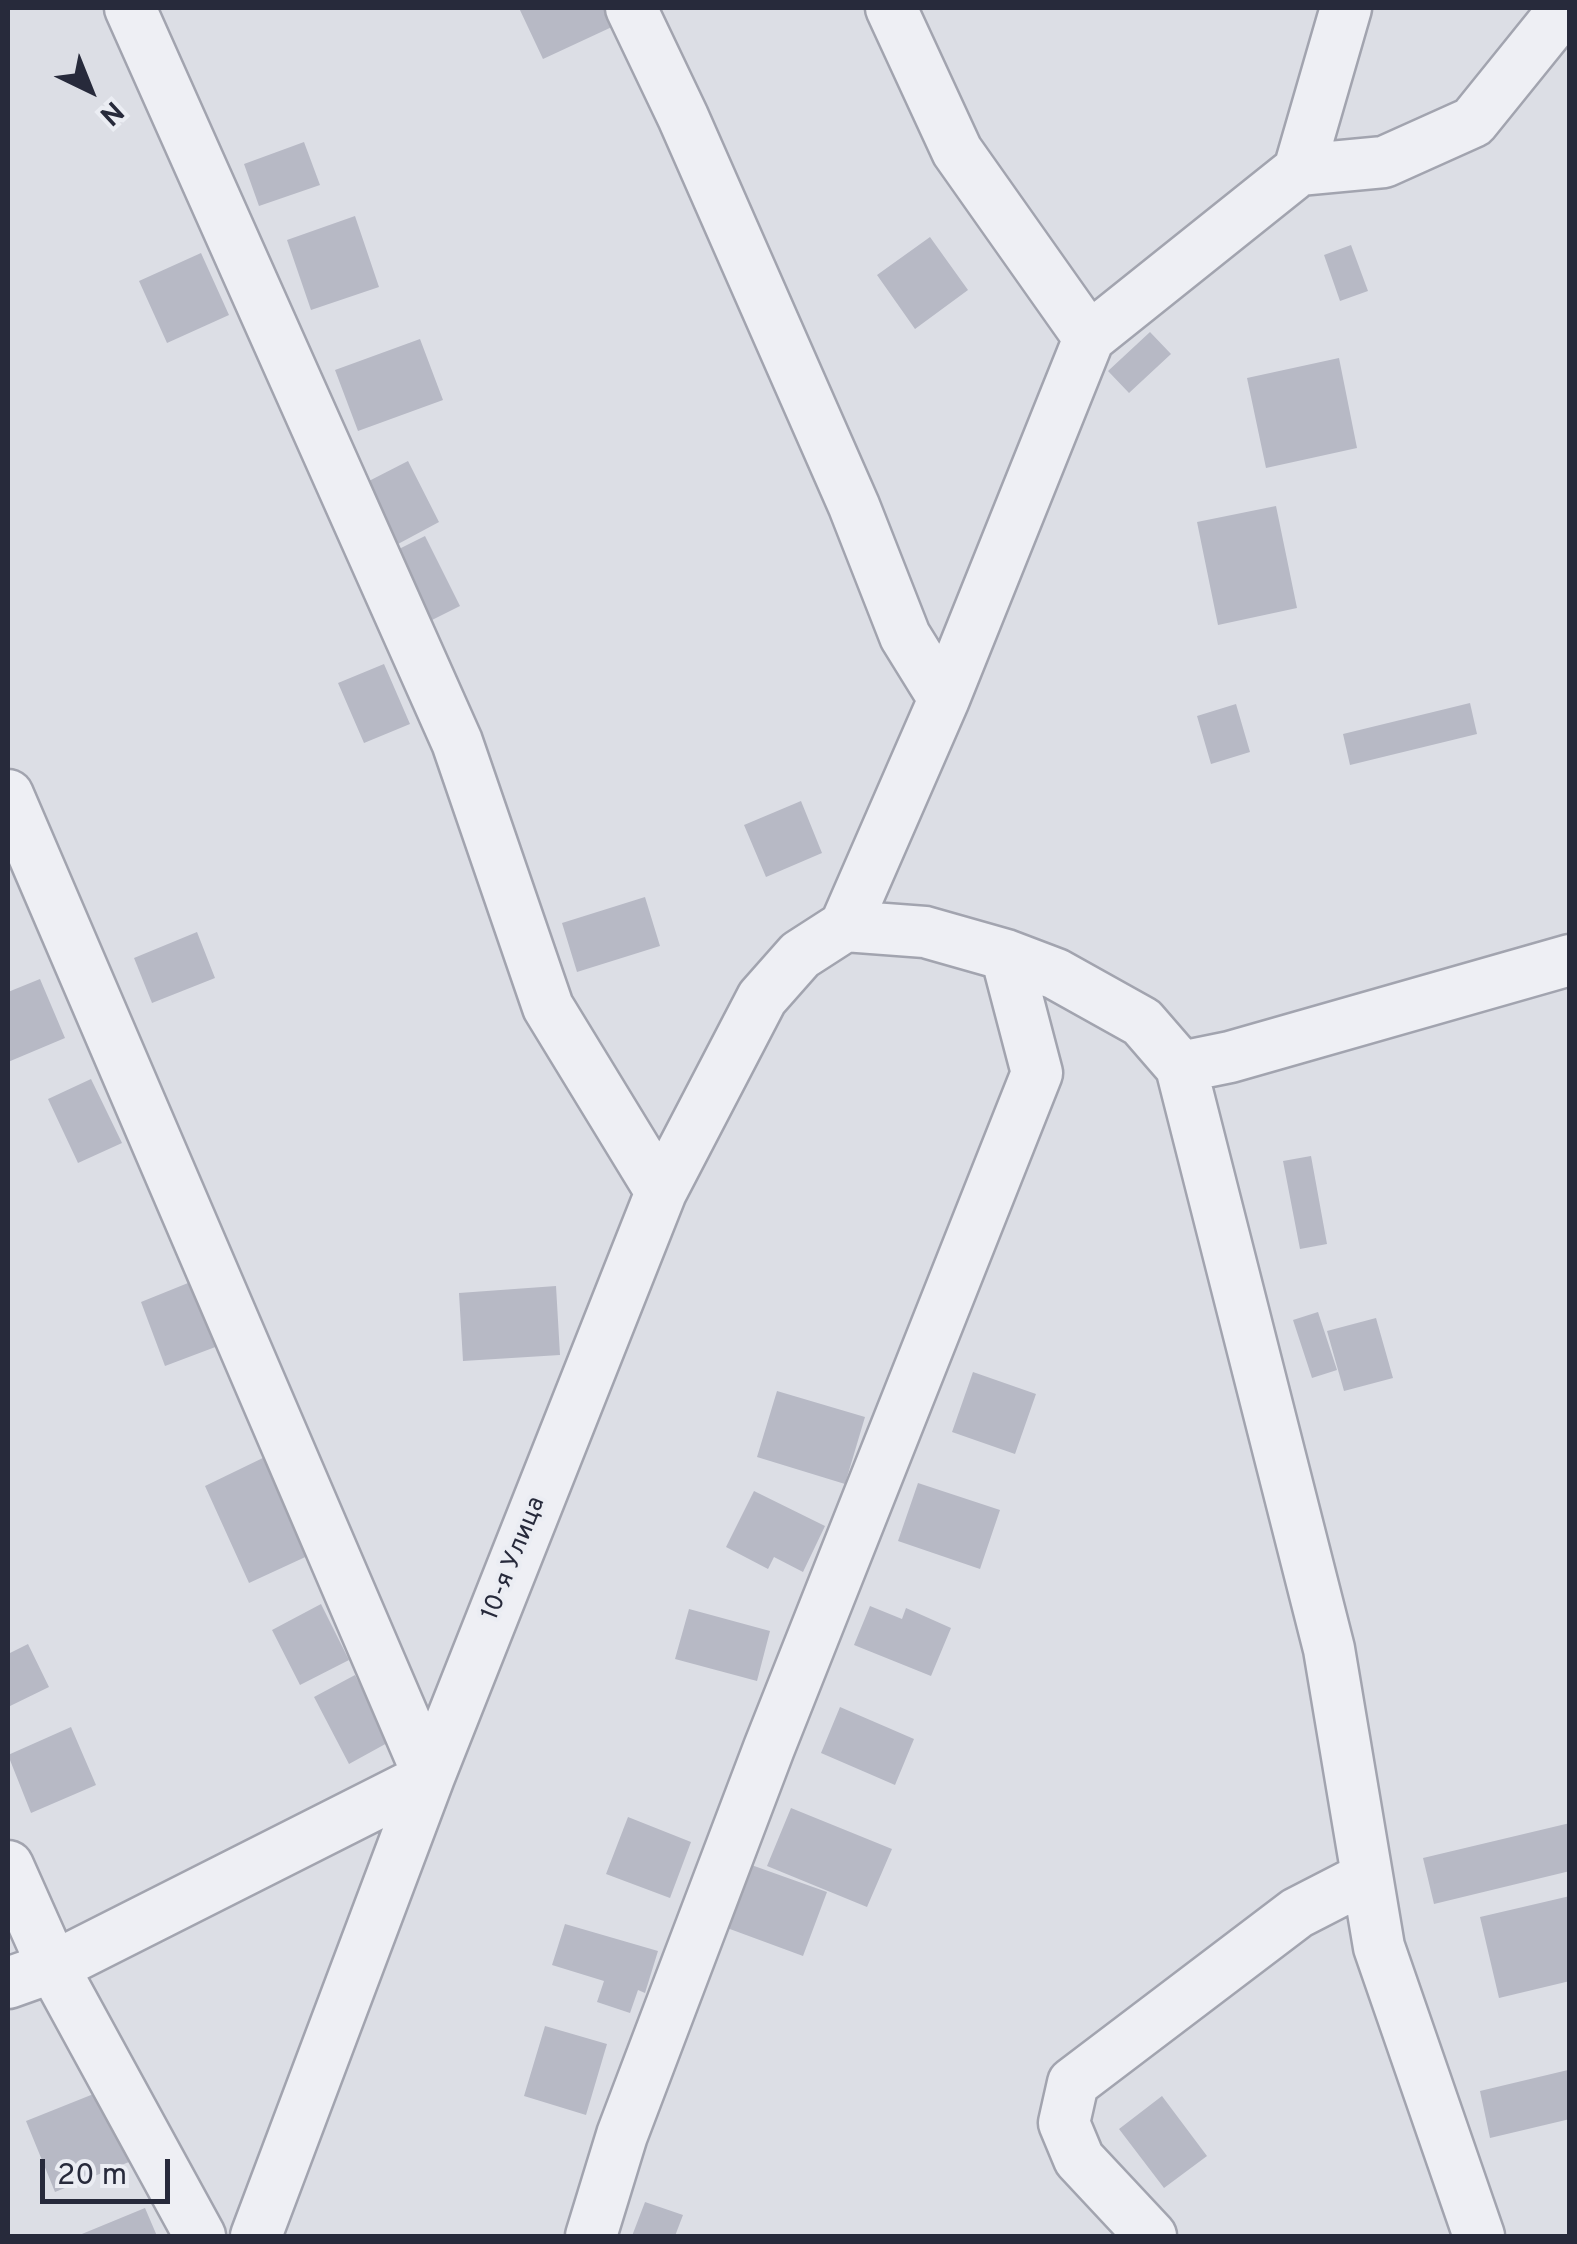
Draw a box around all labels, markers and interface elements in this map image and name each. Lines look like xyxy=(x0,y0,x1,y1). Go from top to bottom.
north arrow xyxy=(40,40,140,140)
text: N xyxy=(91,92,130,132)
street label: 10-я Улица xyxy=(477,1493,553,1625)
scale bar xyxy=(45,2139,175,2201)
text: 20 m xyxy=(57,2158,127,2195)

